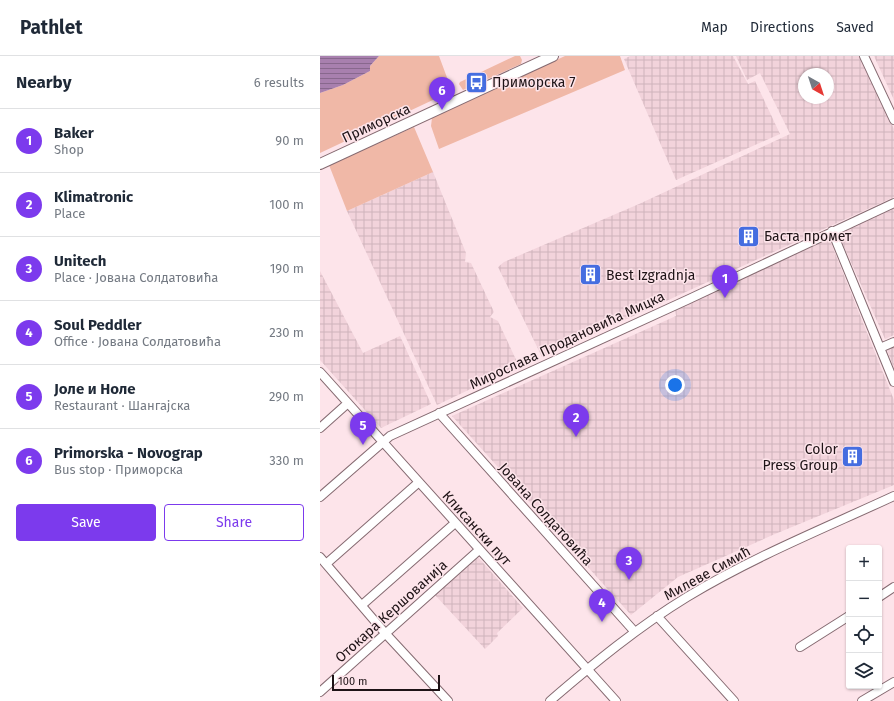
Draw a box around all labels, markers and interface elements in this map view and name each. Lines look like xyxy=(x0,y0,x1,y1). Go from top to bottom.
text: Pathlet xyxy=(20,16,83,39)
text: Map xyxy=(701,19,728,36)
text: Directions xyxy=(750,19,814,36)
text: Saved xyxy=(836,19,874,36)
north arrow xyxy=(798,68,834,104)
bus stop icon: Приморска 7 xyxy=(463,69,489,95)
text: Nearby xyxy=(16,72,71,93)
place label: Приморска 7 xyxy=(492,74,575,91)
text: 6 results xyxy=(254,75,304,90)
pin: 6 xyxy=(429,77,455,110)
street label: Приморска xyxy=(339,100,413,147)
text: Baker xyxy=(54,124,94,142)
text: 1 xyxy=(26,133,32,148)
text: 90 m xyxy=(275,133,304,148)
text: Shop xyxy=(54,142,84,157)
text: Klimatronic xyxy=(54,188,133,206)
text: 2 xyxy=(26,197,32,212)
text: 100 m xyxy=(269,197,304,212)
text: Place xyxy=(54,206,85,221)
building icon: Баста промет xyxy=(736,223,762,249)
place label: Баста промет xyxy=(764,228,852,245)
text: Unitech xyxy=(54,252,106,270)
text: 3 xyxy=(26,261,32,276)
text: 190 m xyxy=(270,261,304,276)
building icon: Best Izgradnja xyxy=(577,262,603,288)
pin: 1 xyxy=(712,265,738,298)
place label: Best Izgradnja xyxy=(606,267,695,284)
text: Place · Јована Солдатовића xyxy=(54,270,218,285)
street label: Мирослава Продановића Мицка xyxy=(467,288,667,393)
text: Soul Peddler xyxy=(54,316,141,334)
text: 4 xyxy=(25,325,33,340)
text: 230 m xyxy=(269,325,304,340)
text: Office · Јована Солдатовића xyxy=(54,334,221,349)
your location xyxy=(665,375,685,395)
text: Јоле и Ноле xyxy=(54,380,136,398)
text: 5 xyxy=(26,389,32,404)
text: 290 m xyxy=(269,389,304,404)
text: Restaurant · Шангајска xyxy=(54,398,190,413)
pin: 2 xyxy=(563,404,589,437)
pin: 5 xyxy=(350,412,376,445)
place label: Color Press Group xyxy=(762,441,839,474)
text: Primorska - Novograp xyxy=(54,444,203,462)
building icon: Color Press Group xyxy=(840,444,866,470)
text: 6 xyxy=(25,453,33,468)
text: 330 m xyxy=(269,453,304,468)
street label: Јована Солдатовића xyxy=(495,459,596,569)
text: Bus stop · Приморска xyxy=(54,462,183,477)
street label: Клисански пут xyxy=(439,487,515,570)
button: Save xyxy=(16,504,156,541)
button: Share xyxy=(164,504,304,541)
street label: Милеве Симић xyxy=(661,543,753,604)
map controls xyxy=(846,545,882,689)
button: + xyxy=(846,545,882,581)
pin: 3 xyxy=(616,547,642,580)
street label: Отокара Кершованија xyxy=(332,557,451,666)
button: − xyxy=(846,581,882,617)
pin: 4 xyxy=(589,589,615,622)
button: locate xyxy=(846,617,882,653)
button: layers xyxy=(846,653,882,689)
scale bar xyxy=(332,673,440,692)
text: 100 m xyxy=(338,675,367,688)

